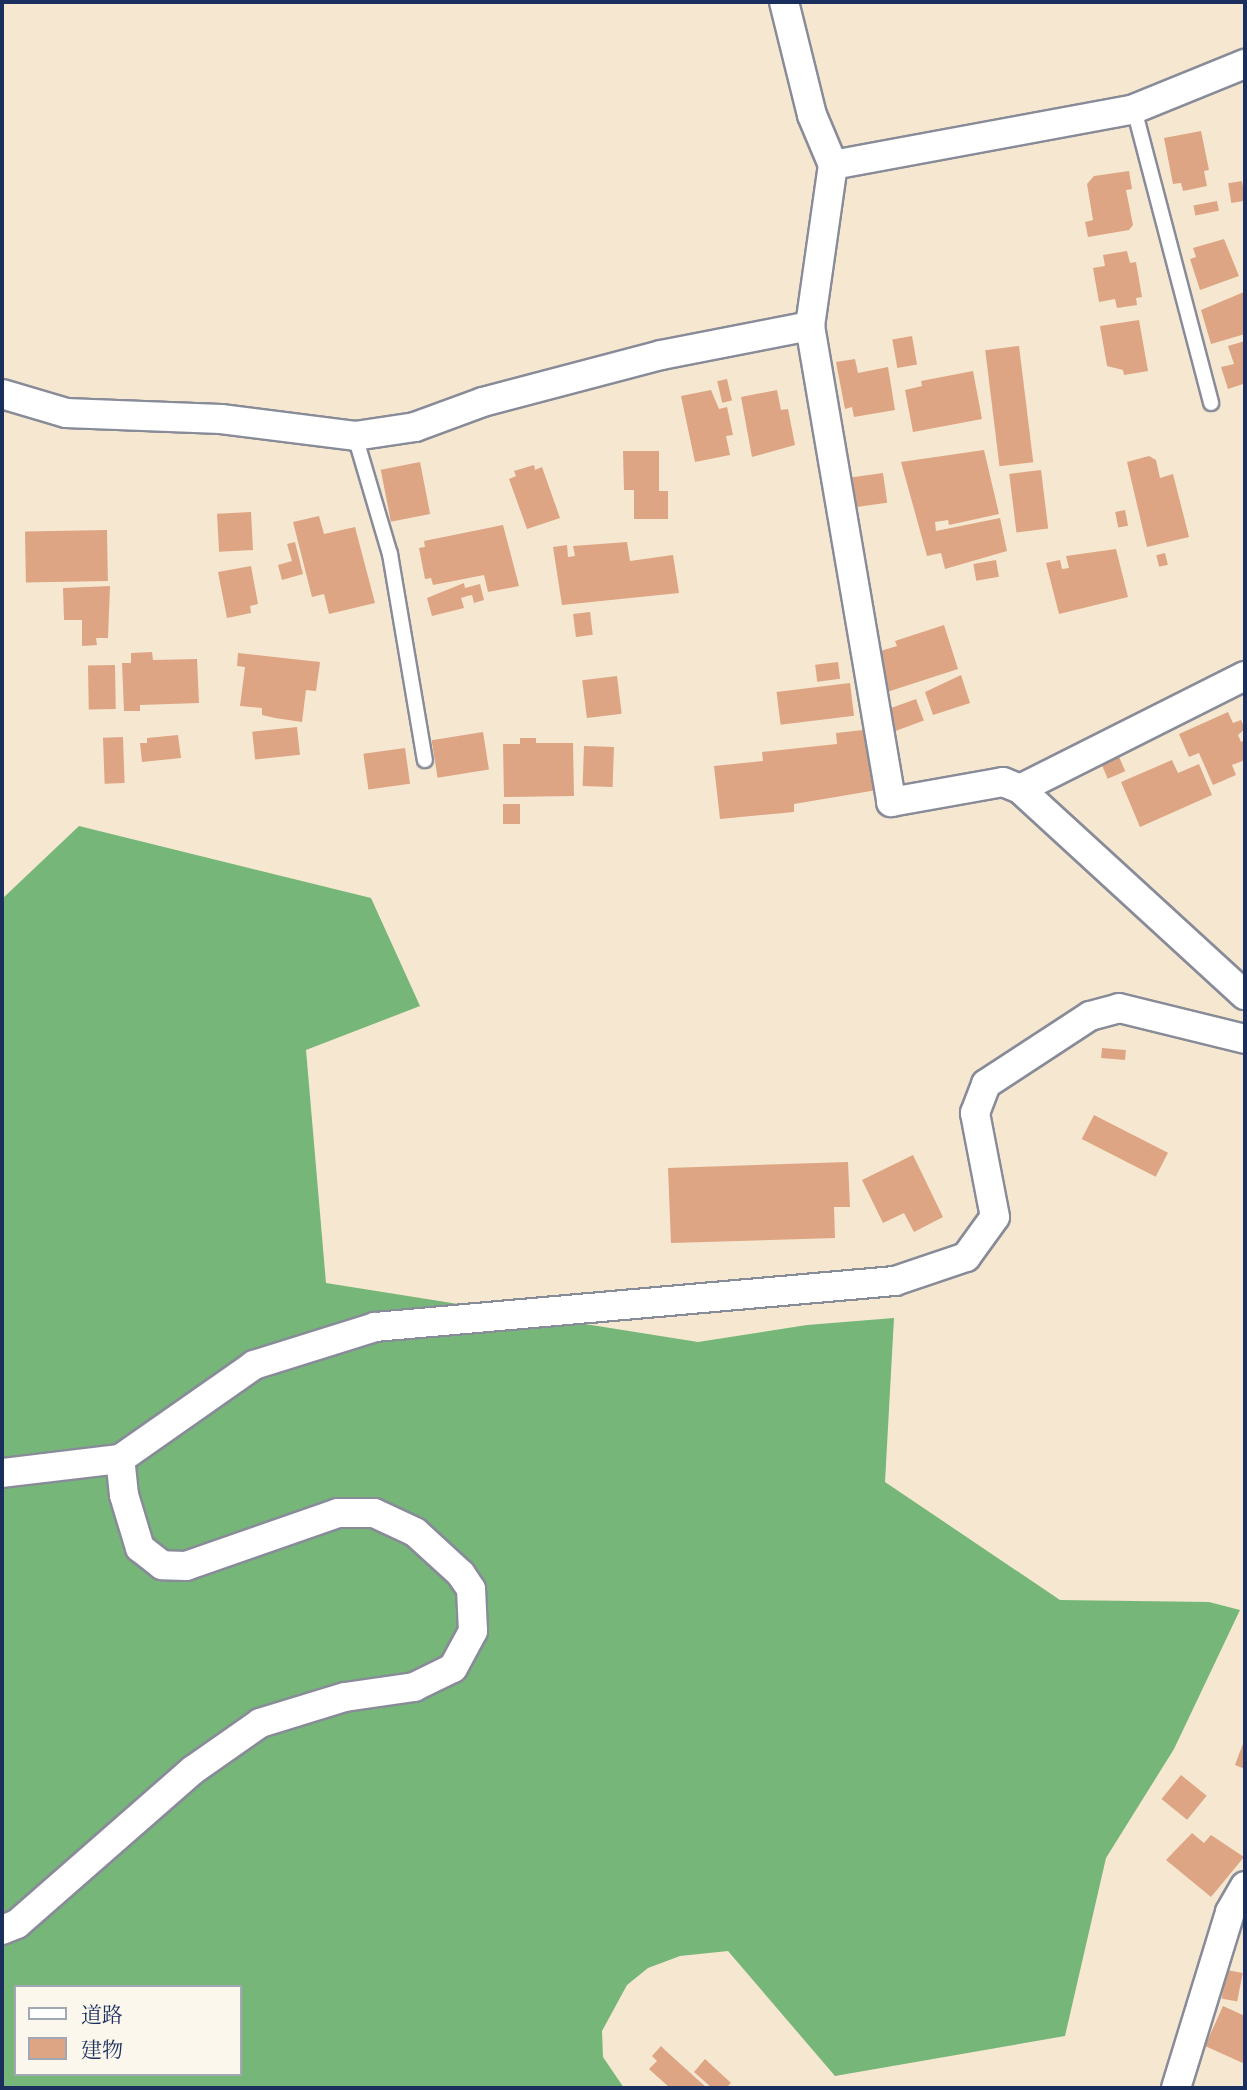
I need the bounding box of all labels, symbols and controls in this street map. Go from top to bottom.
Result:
legend [14,1985,242,2076]
text: 道路 [81,2003,123,2029]
text: 建物 [81,2038,123,2064]

